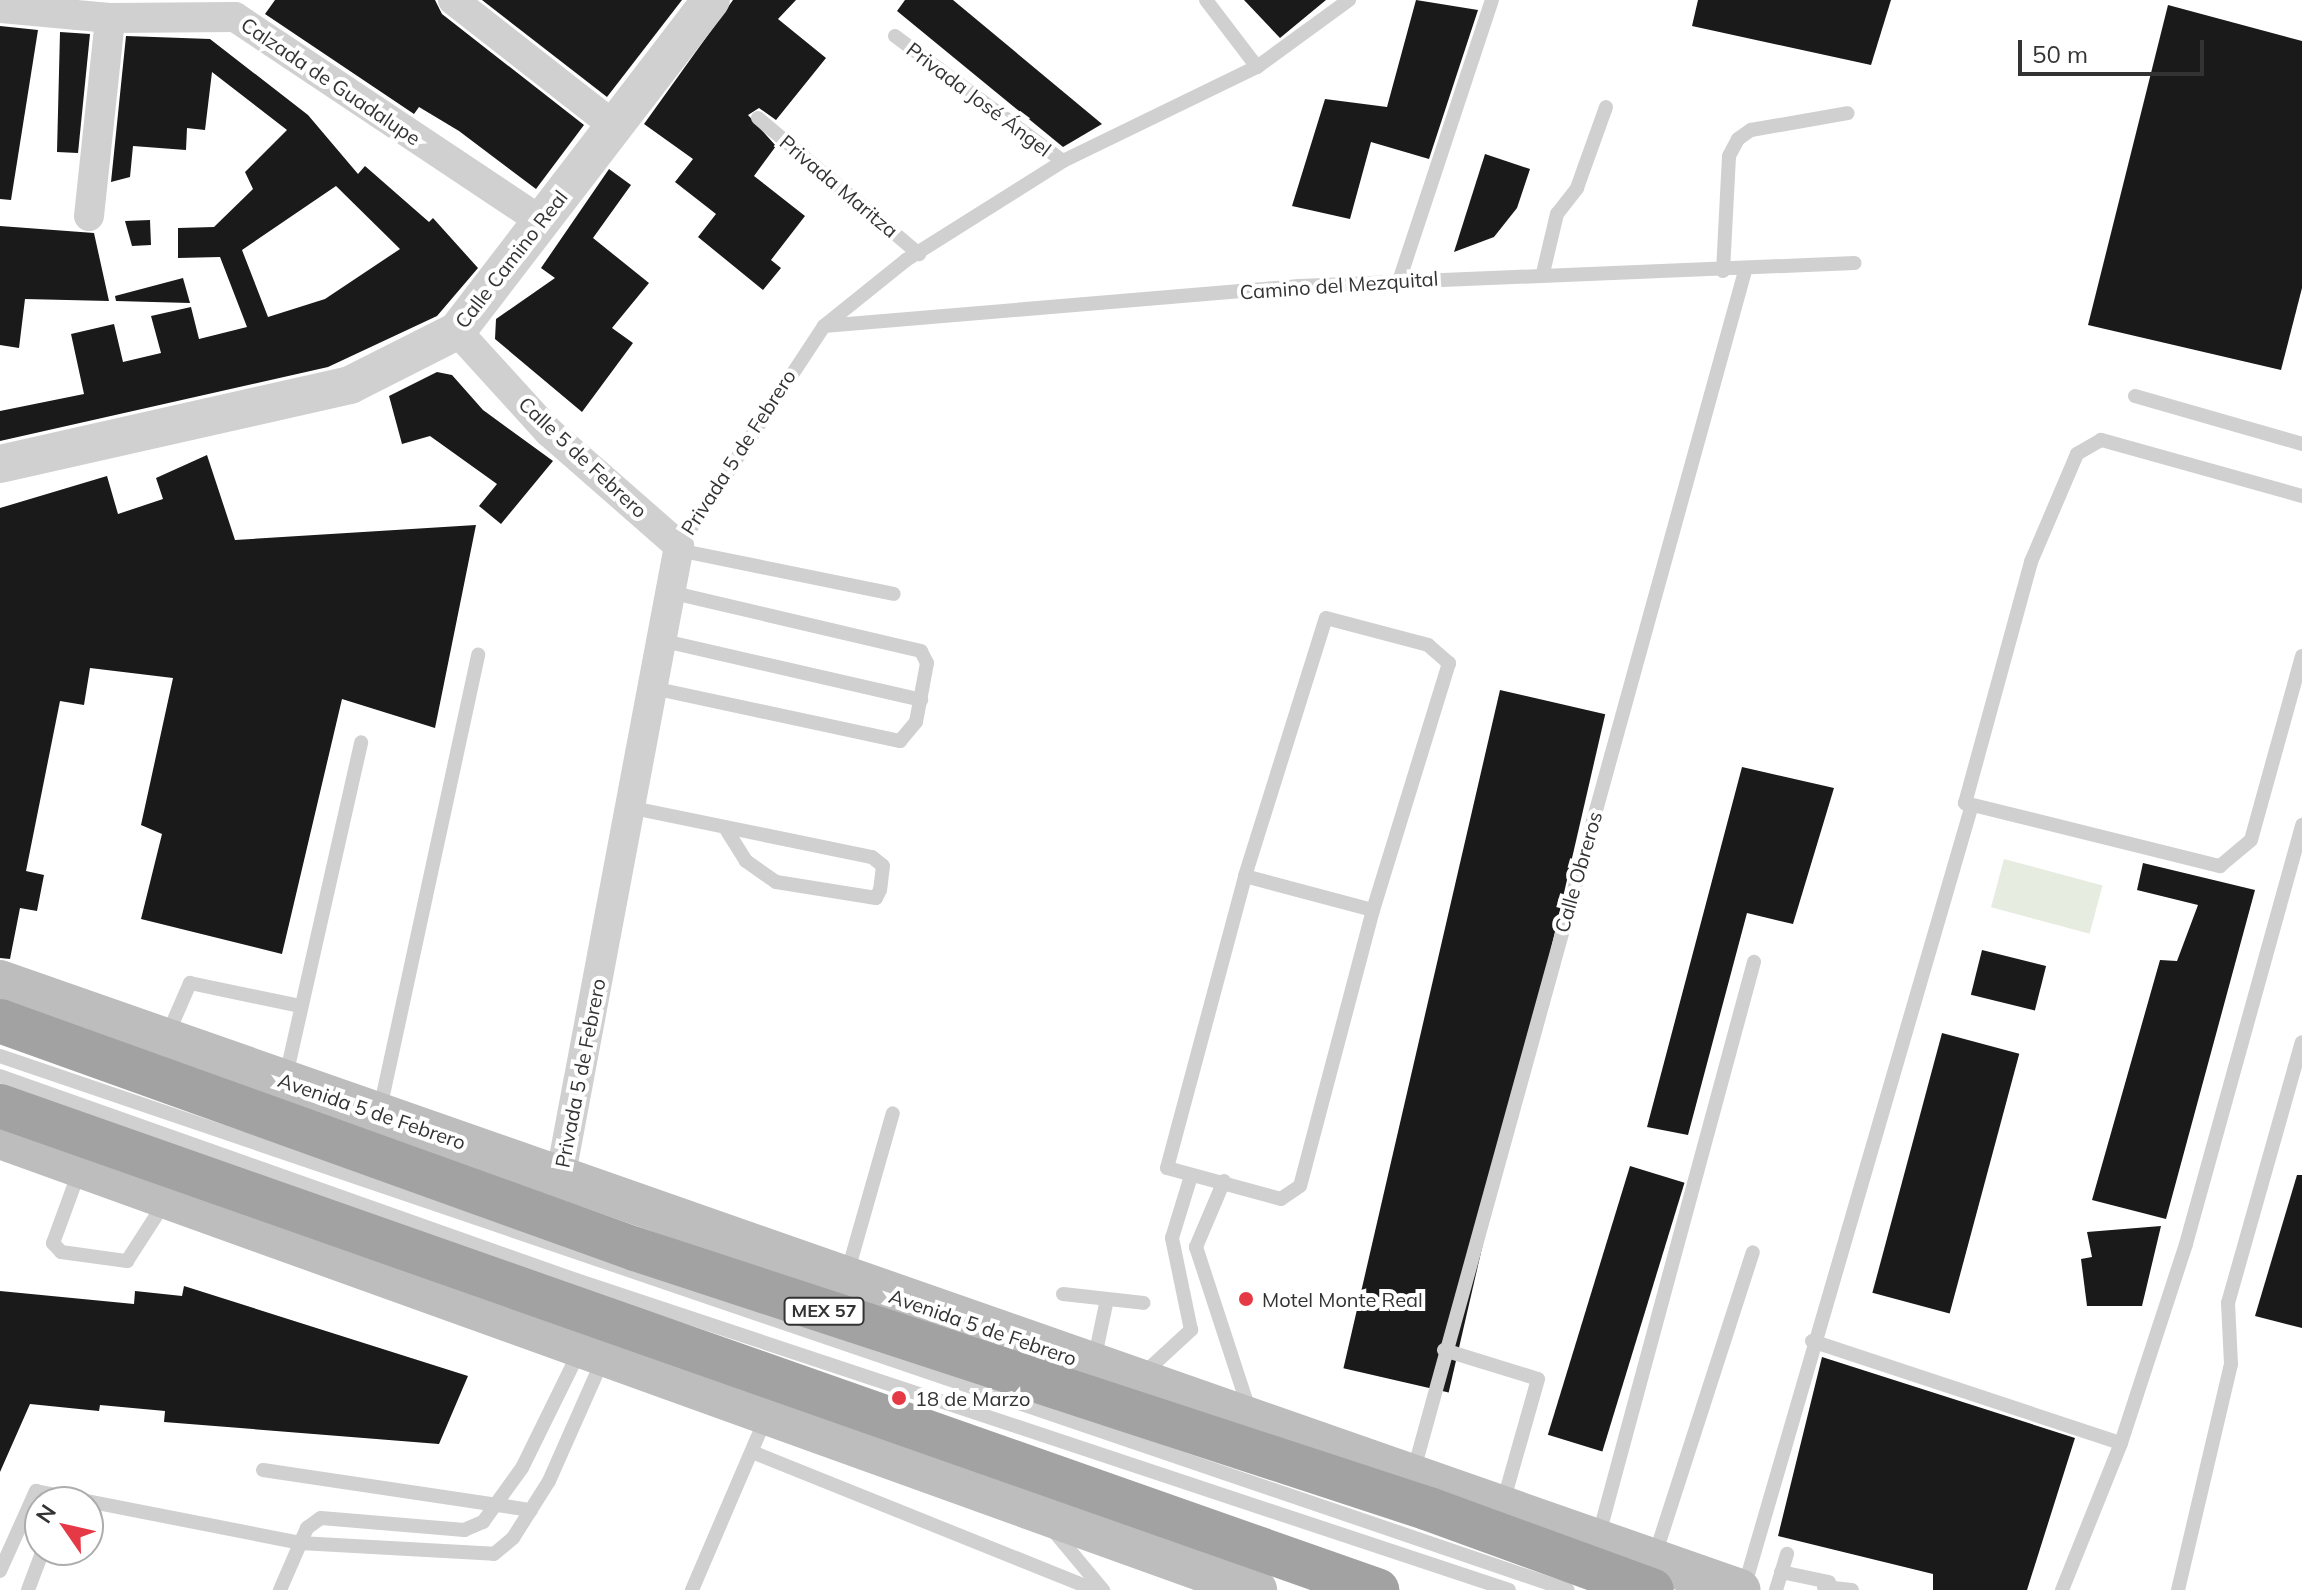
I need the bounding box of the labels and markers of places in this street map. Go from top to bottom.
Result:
place label: Motel Monte Real [1262,1287,1423,1311]
marker: Motel Monte Real [1237,1290,1255,1308]
place label: 18 de Marzo [915,1386,1030,1410]
marker: 18 de Marzo [890,1389,908,1407]

